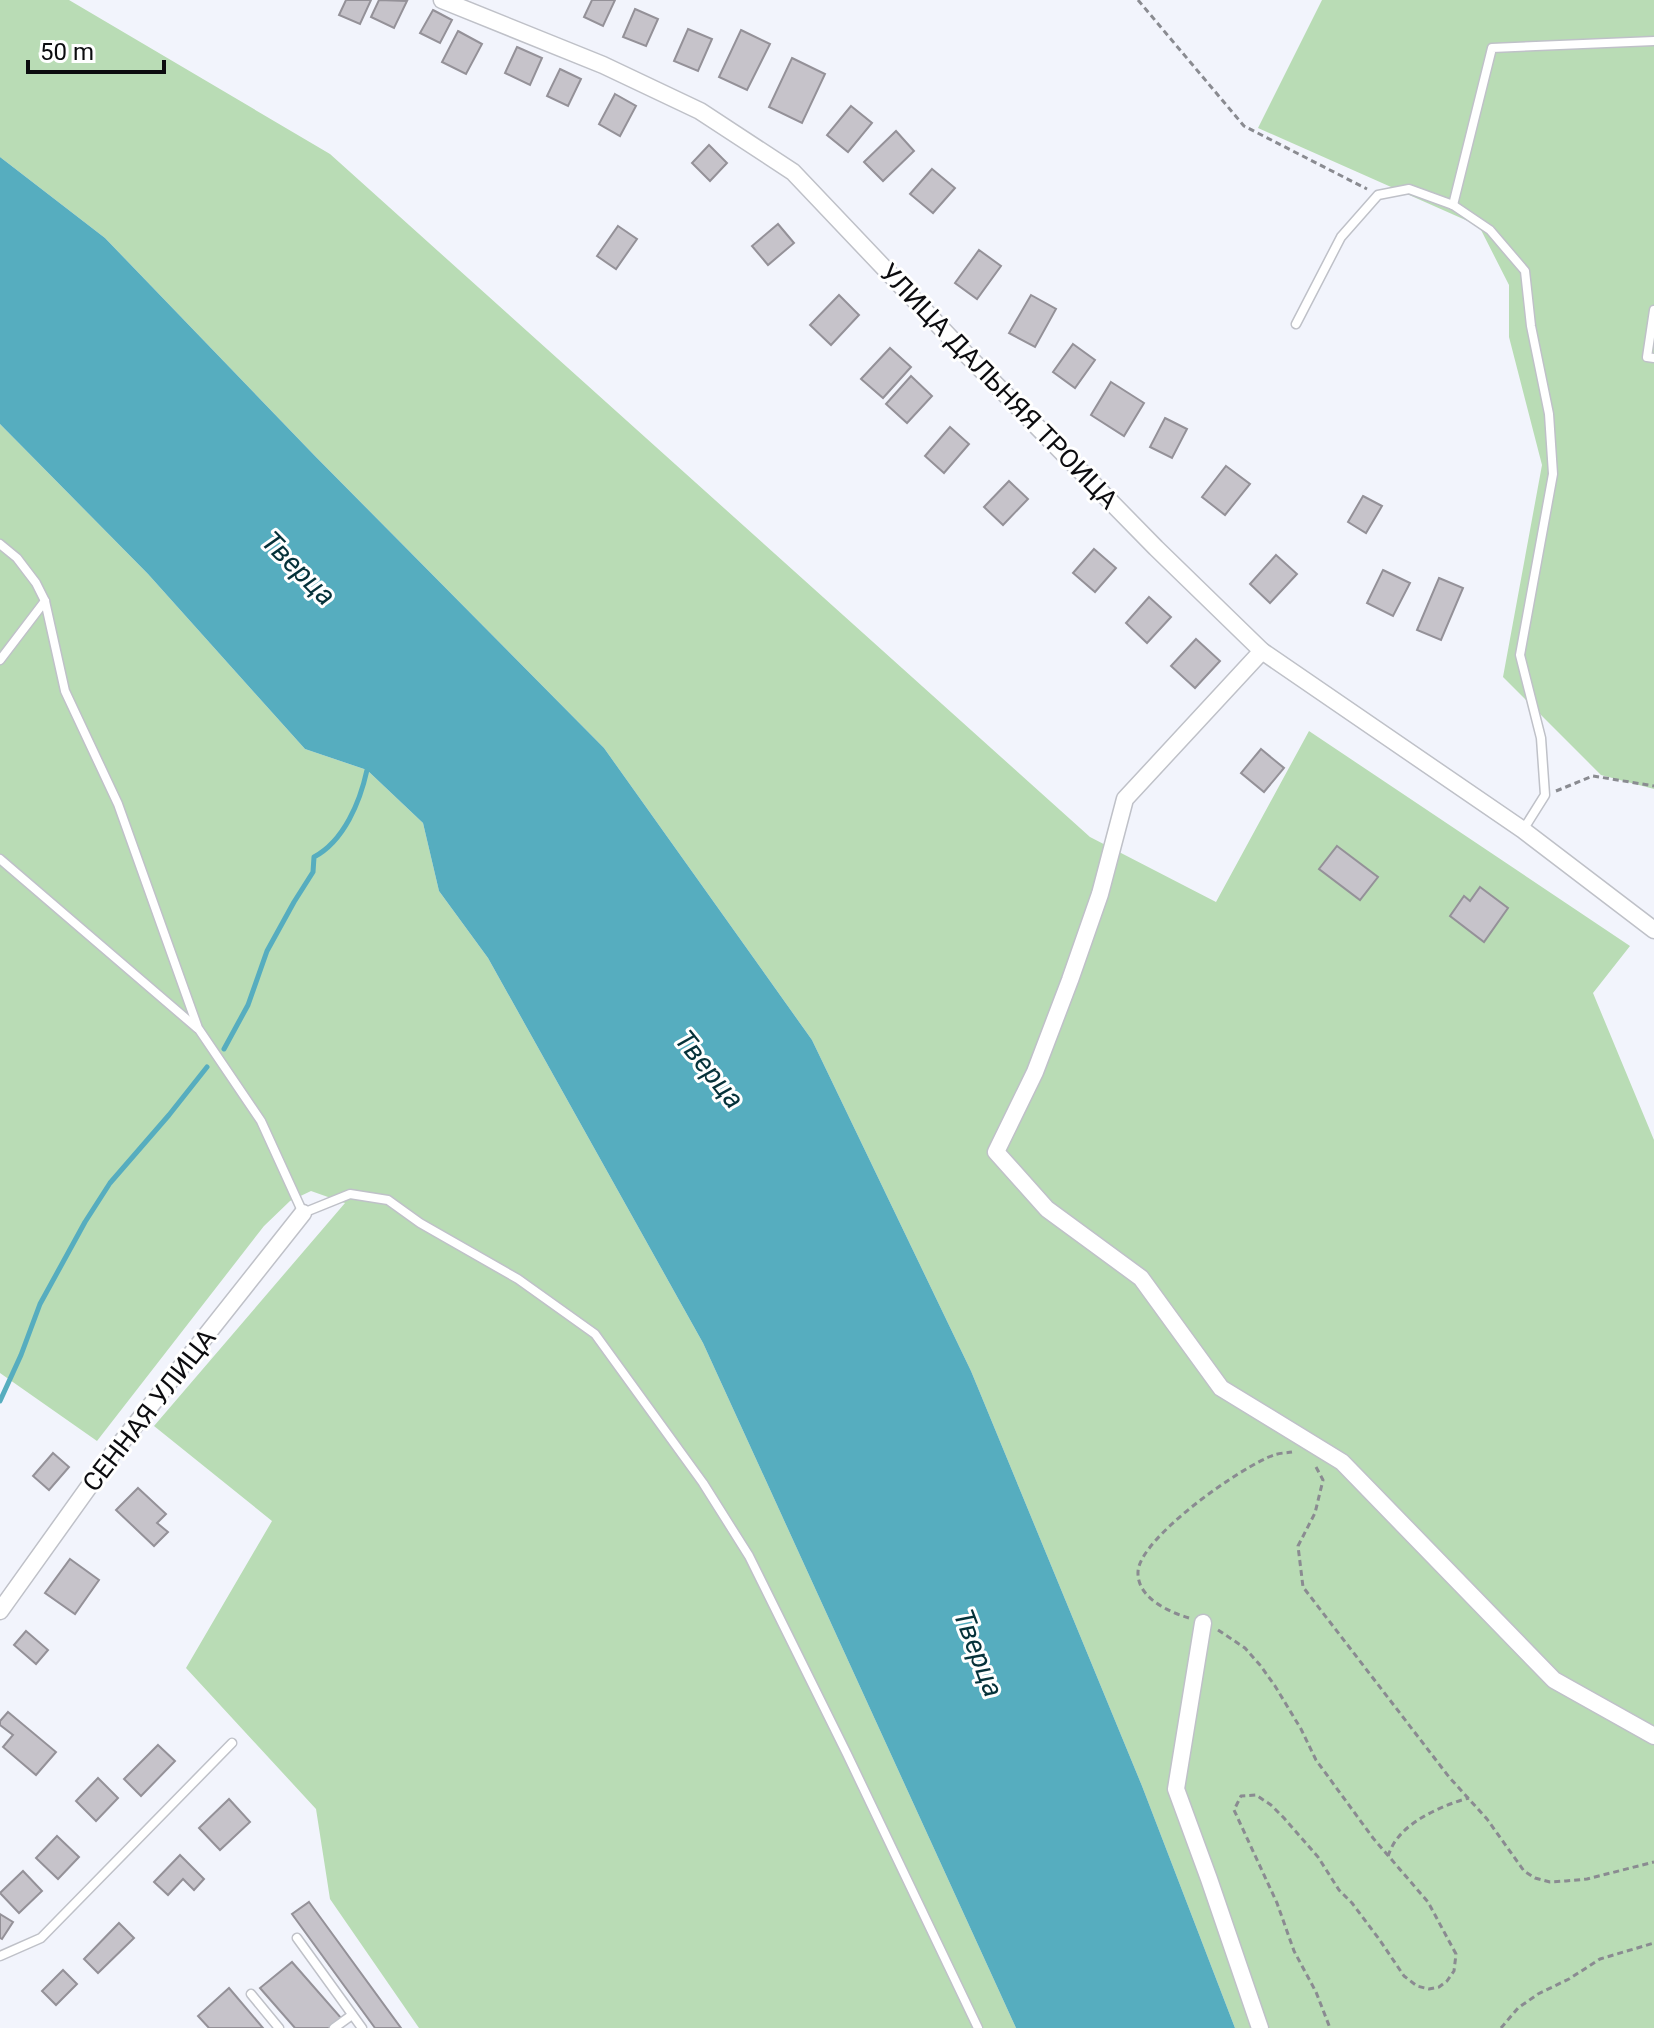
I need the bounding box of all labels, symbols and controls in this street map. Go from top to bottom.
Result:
scale bar [28,24,164,74]
text: 50 m [40,38,94,66]
street label: УЛИЦА ДАЛЬНЯЯ ТРОИЦА [874,257,1124,515]
water label: Тверца [255,525,342,612]
water label: Тверца [668,1024,751,1115]
street label: СЕННАЯ УЛИЦА [76,1323,222,1497]
water label: Тверца [947,1605,1010,1702]

